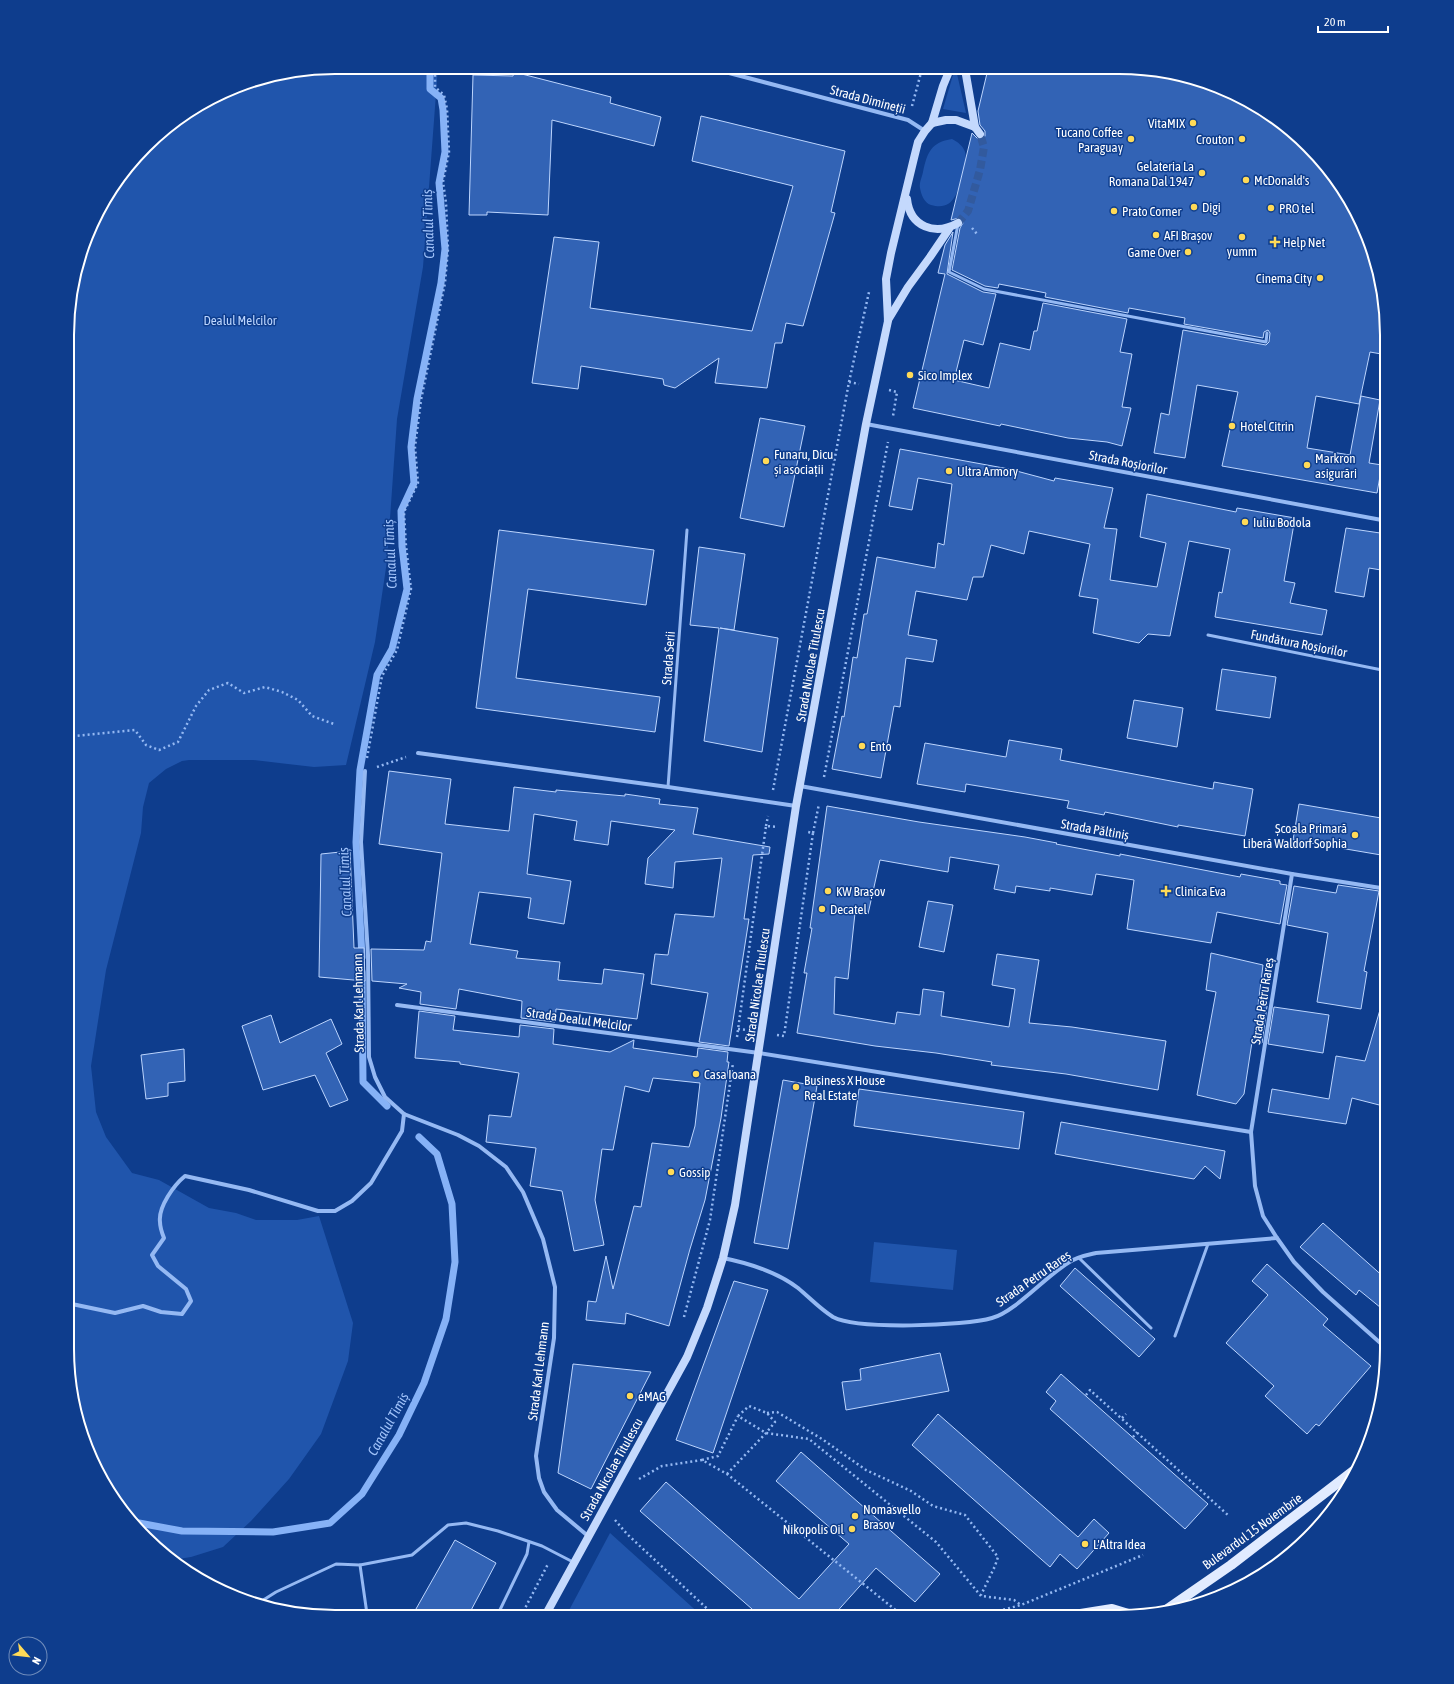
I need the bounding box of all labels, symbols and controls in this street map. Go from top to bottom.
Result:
scale bar [1318,8,1388,34]
text: 20 m [1324,15,1346,29]
street label: Strada Dimineții [829,82,907,117]
place label: VitaMIX [1148,116,1185,131]
marker: VitaMIX [1188,118,1198,128]
place label: Tucano Coffee Paraguay [1056,125,1124,155]
place label: Crouton [1196,132,1234,147]
marker: Tucano Coffee Paraguay [1126,134,1136,144]
marker: Crouton [1237,134,1247,144]
place label: Gelateria La Romana Dal 1947 [1109,159,1194,189]
marker: Gelateria La Romana Dal 1947 [1197,168,1207,178]
place label: McDonald's [1254,173,1310,188]
marker: McDonald's [1241,175,1251,185]
water label: Canalul Timiș [419,189,437,259]
place label: Digi [1202,200,1221,215]
place label: PRO tel [1279,201,1315,216]
marker: Digi [1189,202,1199,212]
marker: PRO tel [1266,203,1276,213]
place label: Prato Corner [1122,204,1181,219]
marker: Prato Corner [1109,206,1119,216]
place label: AFI Brașov [1164,228,1213,243]
marker: AFI Brașov [1151,230,1161,240]
marker: yumm [1237,232,1247,242]
place label: Help Net [1283,235,1325,250]
marker: Help Net [1270,237,1280,247]
place label: yumm [1227,244,1257,259]
place label: Game Over [1127,245,1180,260]
marker: Game Over [1183,247,1193,257]
place label: Cinema City [1256,271,1313,286]
marker: Cinema City [1315,273,1325,283]
park label: Dealul Melcilor [203,313,277,328]
place label: Sico Implex [918,368,973,383]
marker: Sico Implex [905,370,915,380]
place label: Hotel Citrin [1240,419,1294,434]
marker: Hotel Citrin [1227,421,1237,431]
place label: Funaru, Dicu și asociații [774,447,833,477]
street label: Strada Roșiorilor [1088,448,1168,477]
place label: Markron asigurări [1315,451,1357,481]
marker: Funaru, Dicu și asociații [761,456,771,466]
marker: Markron asigurări [1302,460,1312,470]
place label: Ultra Armory [957,464,1019,479]
marker: Ultra Armory [944,466,954,476]
place label: Iuliu Bodola [1253,515,1311,530]
marker: Iuliu Bodola [1240,517,1250,527]
water label: Canalul Timiș [380,519,400,589]
street label: Strada Nicolae Titulescu [793,607,828,723]
street label: Fundătura Roșiorilor [1250,627,1348,660]
street label: Strada Serii [659,631,678,685]
place label: Ento [870,739,892,754]
marker: Ento [857,741,867,751]
street label: Strada Păltiniș [1060,816,1131,843]
place label: Școala Primară Liberă Waldorf Sophia [1243,821,1347,851]
marker: Școala Primară Liberă Waldorf Sophia [1350,830,1360,840]
water label: Canalul Timiș [335,847,355,917]
place label: KW Brașov [836,884,886,899]
place label: Clinica Eva [1175,884,1226,899]
marker: Clinica Eva [1160,885,1172,897]
marker: KW Brașov [823,886,833,896]
place label: Decatel [830,902,867,917]
marker: Decatel [817,904,827,914]
street label: Strada Nicolae Titulescu [742,927,773,1043]
street label: Strada Karl Lehmann [350,953,367,1053]
street label: Strada Petru Rareș [1248,956,1277,1045]
street label: Strada Dealul Melcilor [525,1005,633,1034]
place label: Casa Ioana [704,1067,756,1082]
marker: Casa Ioana [691,1069,701,1079]
place label: Business X House Real Estate [804,1073,885,1103]
marker: Business X House Real Estate [791,1082,801,1092]
place label: Gossip [679,1165,710,1180]
marker: Gossip [666,1167,676,1177]
street label: Strada Petru Rareș [993,1247,1074,1310]
street label: Strada Karl Lehmann [525,1321,552,1421]
place label: eMAG [638,1389,666,1404]
water label: Canalul Timiș [364,1390,412,1458]
marker: eMAG [625,1391,635,1401]
street label: Strada Nicolae Titulescu [577,1415,646,1523]
street label: Bulevardul 15 Noiembrie [1200,1490,1305,1573]
place label: Nomasvello Brasov [863,1502,921,1532]
marker: Nomasvello Brasov [850,1511,860,1521]
place label: Nikopolis Oil [783,1522,845,1537]
marker: Nikopolis Oil [847,1524,857,1534]
place label: L'Altra Idea [1093,1537,1146,1552]
marker: L'Altra Idea [1080,1539,1090,1549]
north arrow [8,1636,48,1676]
text: N [30,1655,44,1666]

